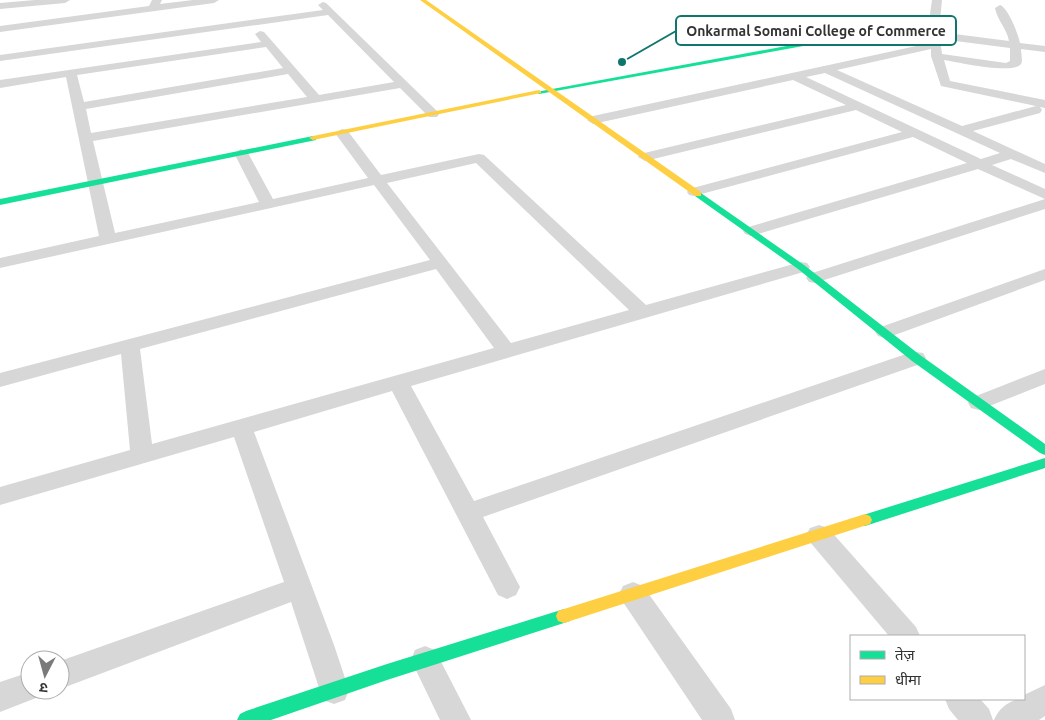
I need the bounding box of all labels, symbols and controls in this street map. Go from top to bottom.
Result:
callout: Onkarmal Somani College of Commerce [676,16,956,45]
text: Onkarmal Somani College of Commerce [686,23,946,39]
legend [850,635,1025,700]
text: तेज़ [895,646,916,663]
north arrow [20,650,70,700]
text: धीमा [895,671,922,688]
text: उ [38,679,49,696]

